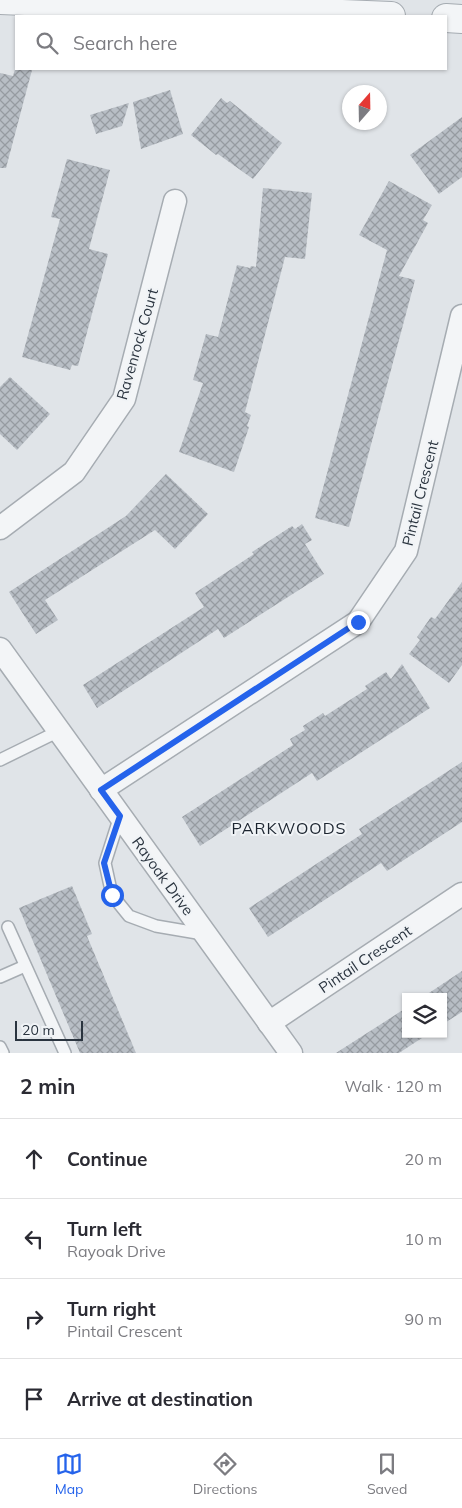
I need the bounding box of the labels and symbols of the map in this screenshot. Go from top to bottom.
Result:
north arrow [342,85,387,130]
street label: Ravenrock Court [112,286,162,402]
street label: Pintail Crescent [398,438,442,548]
route end [347,611,370,634]
district label: PARKWOODS [231,818,347,838]
street label: Rayoak Drive [128,833,198,919]
route start [101,884,124,907]
street label: Pintail Crescent [315,921,415,997]
scale bar [15,1018,82,1041]

